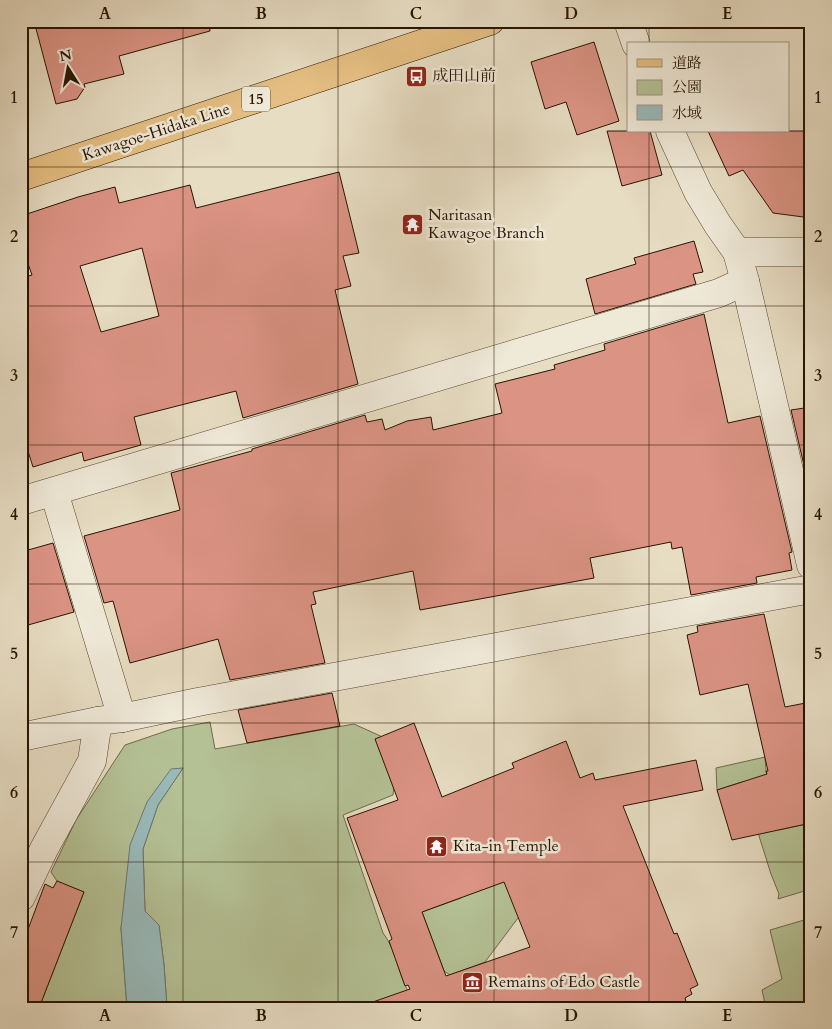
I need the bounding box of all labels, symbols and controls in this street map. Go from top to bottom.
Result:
text: A [99,3,111,25]
text: B [255,3,267,25]
text: C [410,3,422,25]
text: D [564,3,578,25]
text: E [722,3,732,25]
north arrow [42,42,92,92]
legend [627,42,790,132]
text: N [58,45,73,66]
text: 道路 [672,53,702,73]
bus stop icon: 成田山前 [404,64,428,88]
place label: 成田山前 [432,65,496,87]
text: 公園 [672,77,702,97]
road number: 15 [242,86,270,112]
text: 1 [10,87,18,109]
text: 1 [814,87,822,109]
street label: Kawagoe-Hidaka Line [79,98,233,166]
text: 水域 [672,103,702,123]
place label: Naritasan Kawagoe Branch [428,204,545,244]
temple icon: Naritasan Kawagoe Branch [400,212,424,236]
text: 2 [10,226,18,248]
text: 2 [814,226,822,248]
text: 3 [10,365,18,387]
text: 3 [814,365,822,387]
text: 4 [10,504,18,526]
text: 4 [814,504,822,526]
text: 5 [10,643,18,665]
text: 5 [814,643,822,665]
text: 6 [10,782,18,804]
text: 6 [814,782,822,804]
temple icon: Kita-in Temple [425,834,449,858]
place label: Kita-in Temple [453,835,559,857]
text: 7 [10,922,18,944]
text: 7 [814,922,822,944]
museum icon: Remains of Edo Castle [460,970,484,994]
place label: Remains of Edo Castle [488,971,640,993]
text: A [99,1005,111,1027]
text: B [255,1005,267,1027]
text: C [410,1005,422,1027]
text: D [564,1005,578,1027]
text: E [722,1005,732,1027]

